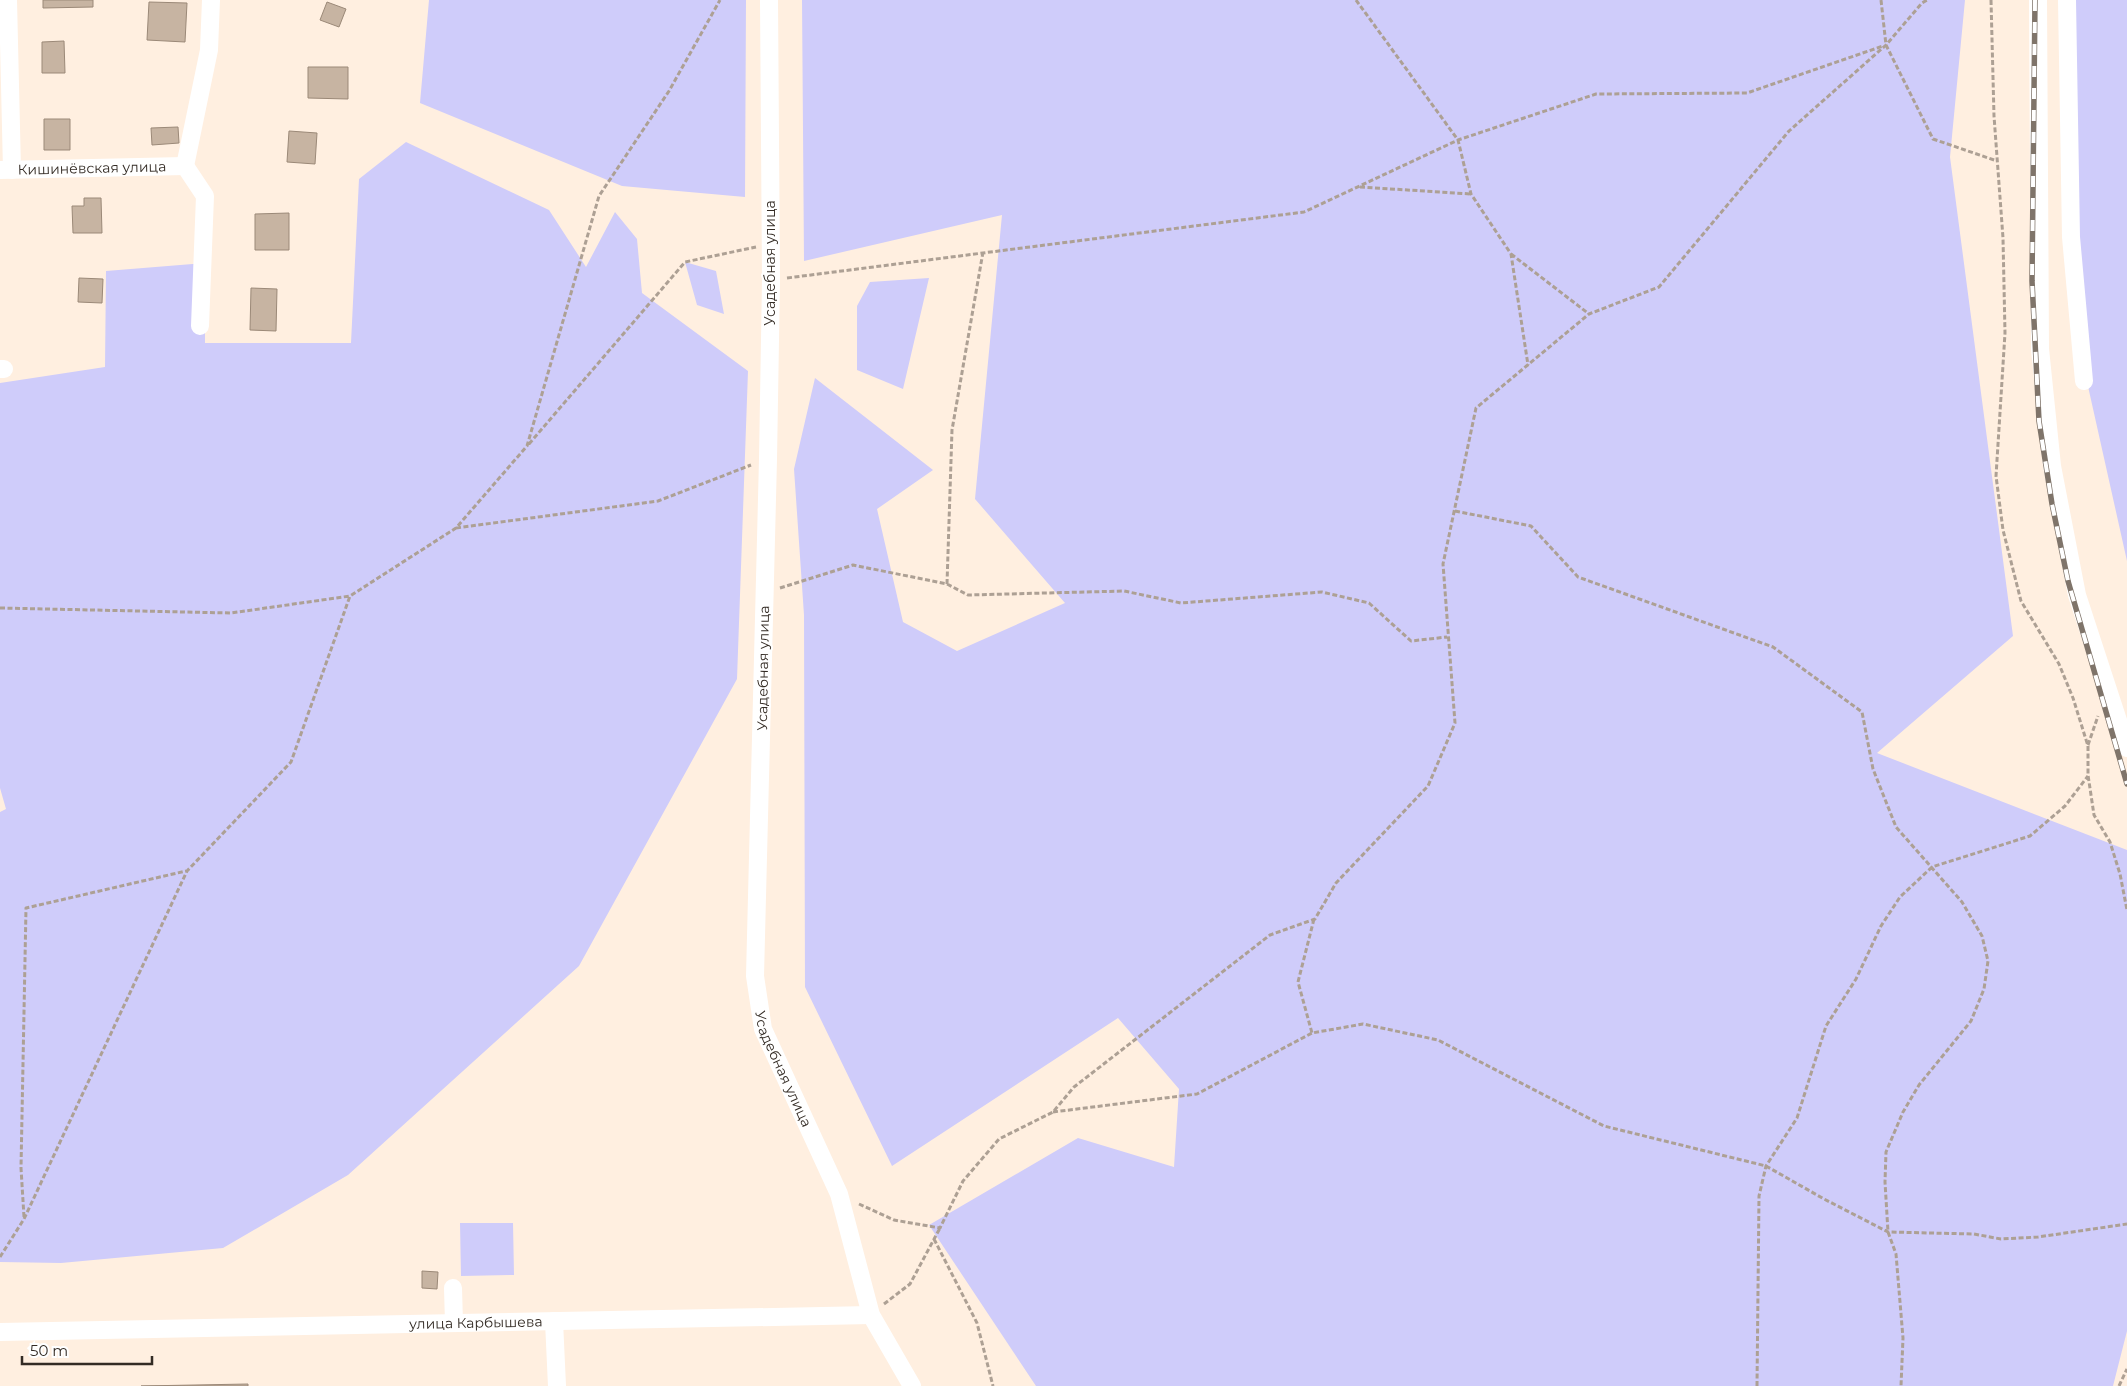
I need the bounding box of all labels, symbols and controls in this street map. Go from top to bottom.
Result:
street label: Кишинёвская улица [18,157,166,179]
street label: Усадебная улица [761,200,779,326]
street label: Усадебная улица [753,605,773,731]
street label: Усадебная улица [751,1009,816,1130]
street label: улица Карбышева [408,1312,543,1333]
scale bar [22,1334,152,1366]
text: 50 m [30,1341,68,1360]

